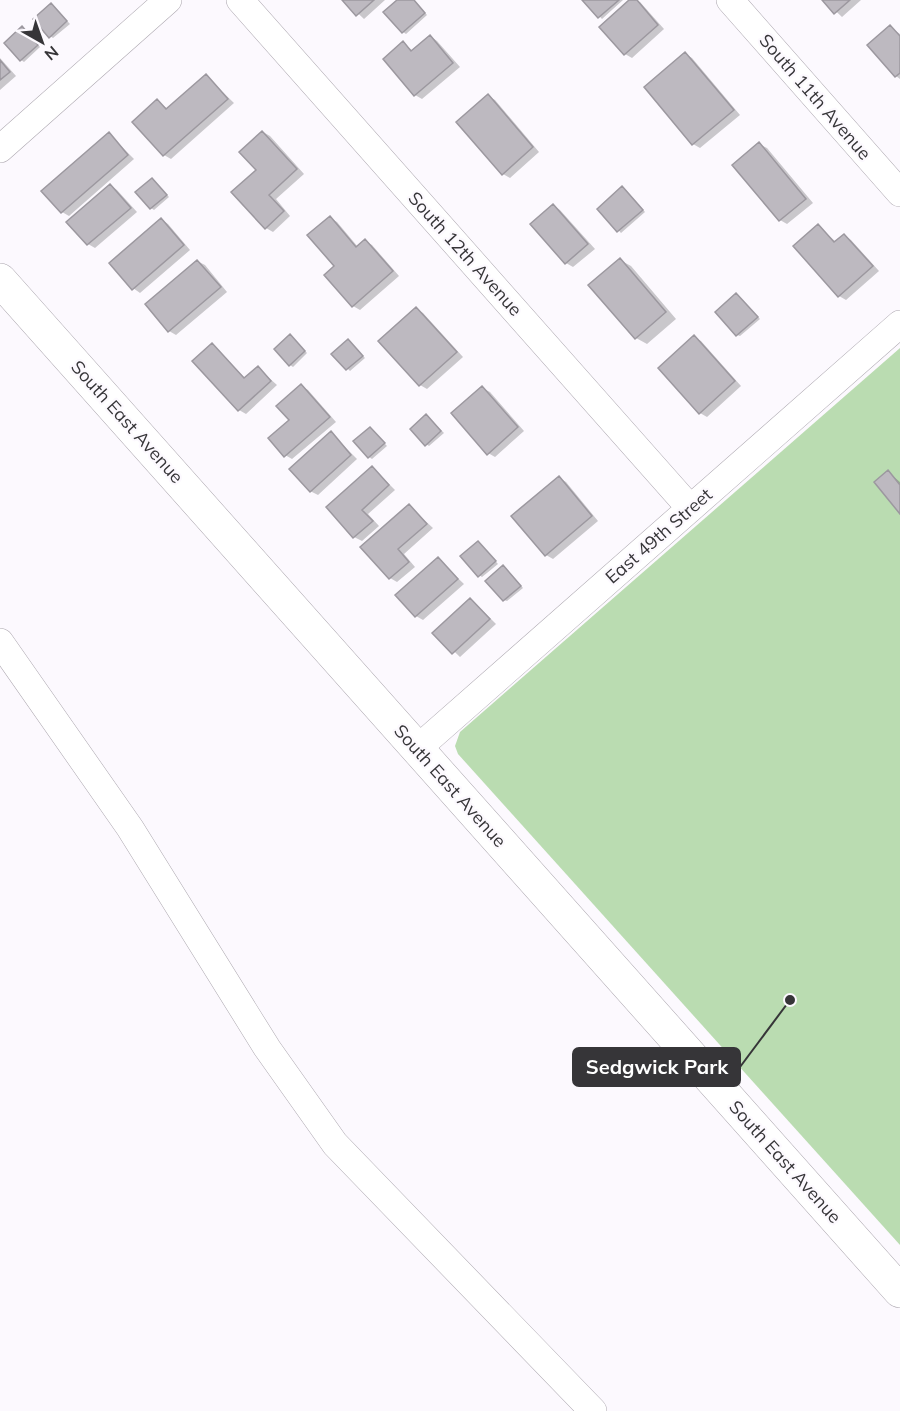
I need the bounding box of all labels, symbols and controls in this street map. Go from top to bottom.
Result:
north arrow [12,12,72,72]
street label: South 11th Avenue [754,29,876,164]
text: N [41,42,63,65]
street label: South 12th Avenue [404,187,527,321]
street label: South East Avenue [66,356,189,488]
street label: East 49th Street [601,483,717,588]
street label: South East Avenue [389,720,512,852]
callout: Sedgwick Park [573,1048,740,1086]
text: Sedgwick Park [586,1054,729,1079]
street label: South East Avenue [724,1096,847,1228]

